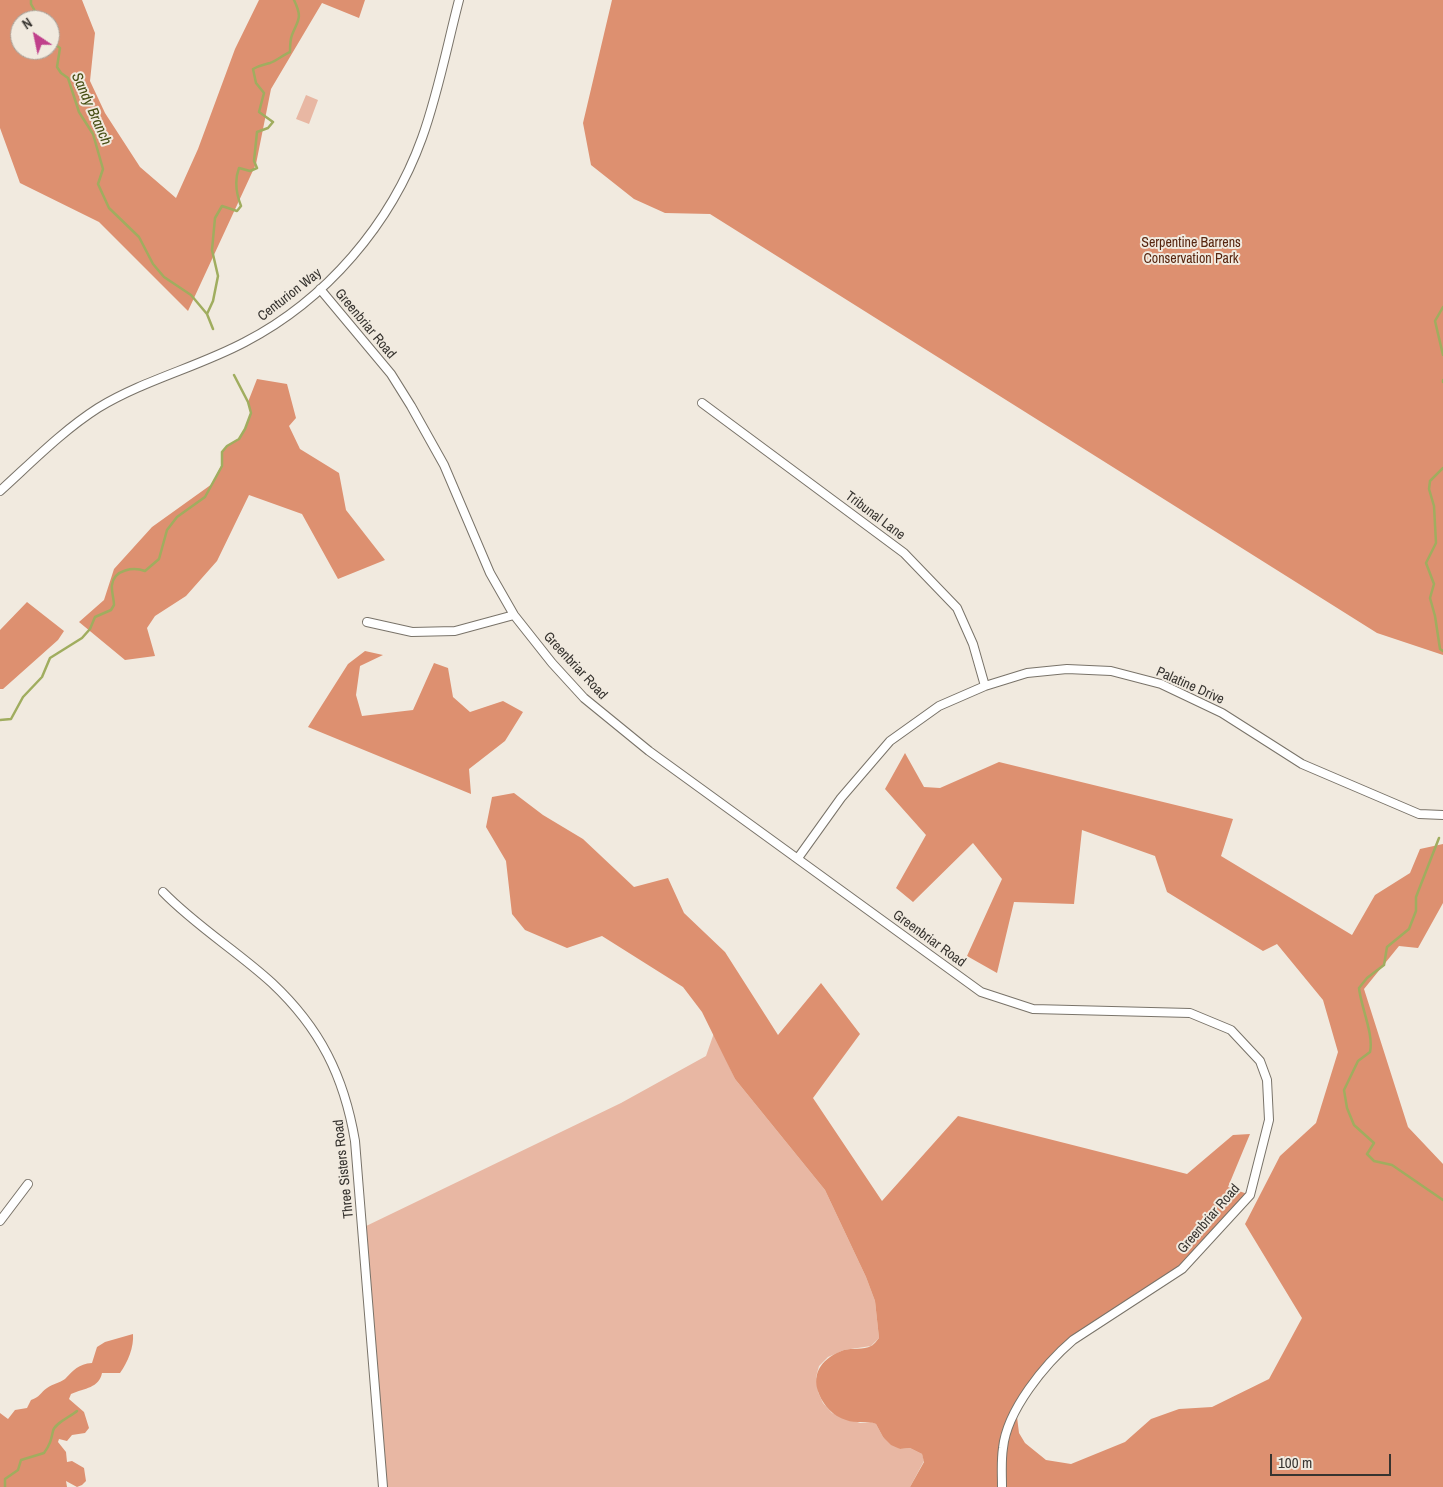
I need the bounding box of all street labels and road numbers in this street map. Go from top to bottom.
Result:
street label: Centurion Way [255,265,325,325]
street label: Greenbriar Road [331,286,399,362]
street label: Tribunal Lane [842,488,908,544]
street label: Greenbriar Road [539,629,611,703]
street label: Palatine Drive [1153,664,1227,708]
street label: Greenbriar Road [889,907,969,971]
street label: Three Sisters Road [330,1119,358,1219]
street label: Greenbriar Road [1174,1181,1244,1257]

